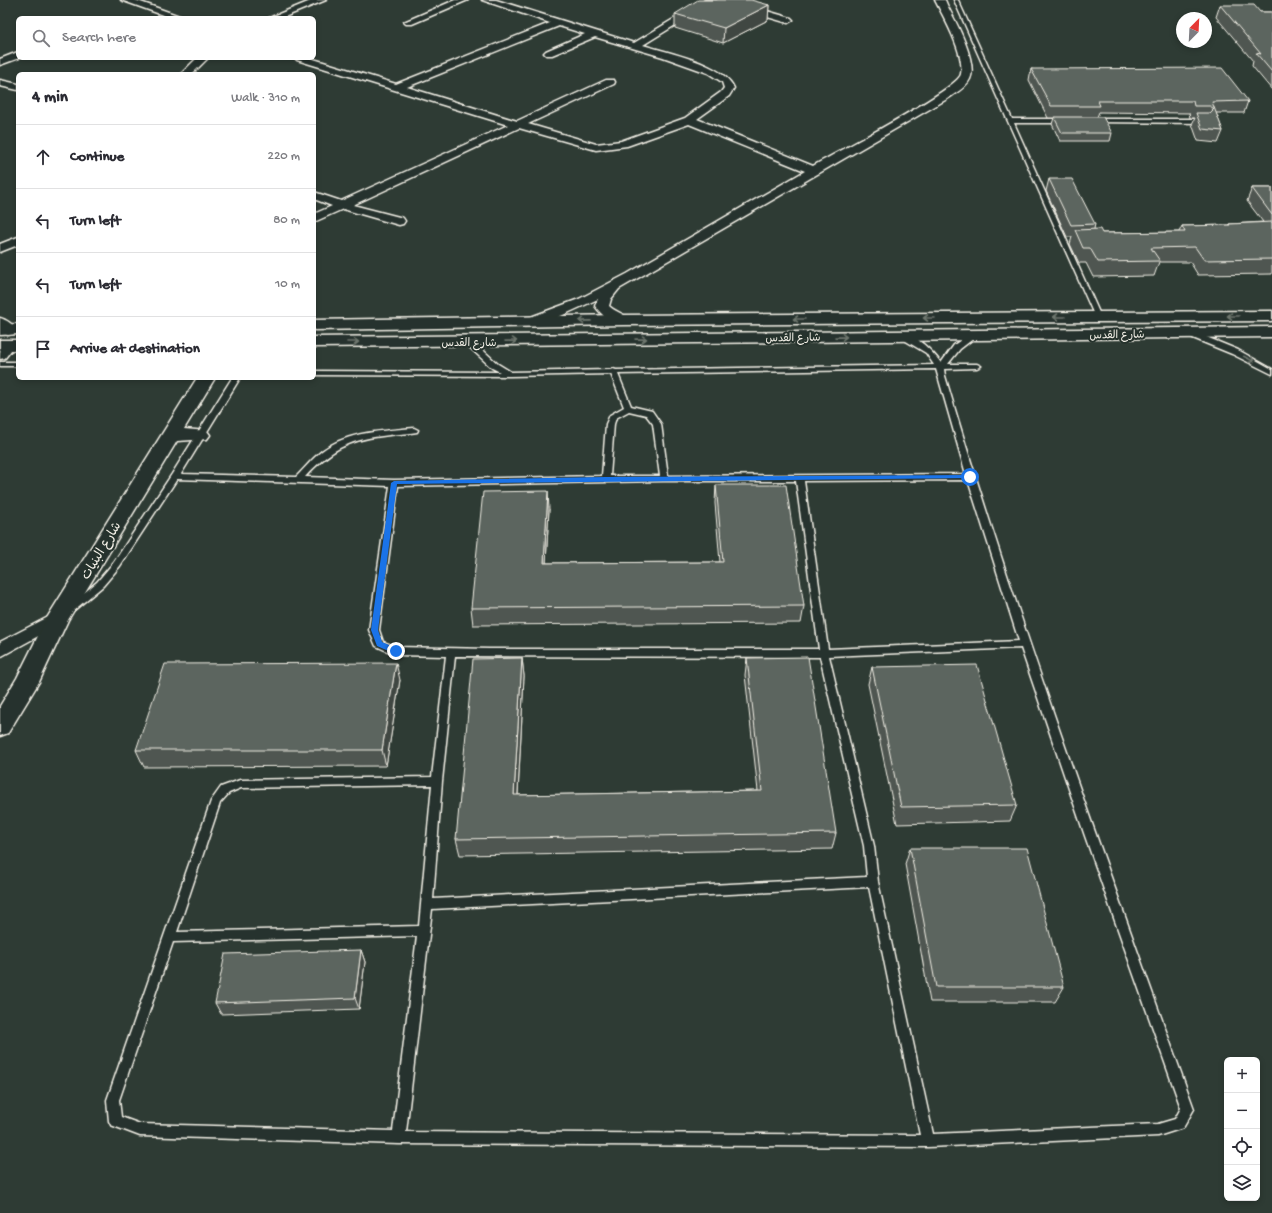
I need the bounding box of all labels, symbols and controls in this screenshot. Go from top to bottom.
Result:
north arrow [1176,12,1212,48]
search box [16,16,316,60]
icon: search [30,27,52,49]
text: Search here [62,29,136,47]
text: 4 min [32,88,68,108]
text: Walk · 310 m [231,91,300,106]
icon: ahead [32,146,54,168]
text: Continue [70,148,124,166]
text: 220 m [268,149,300,164]
icon: left [32,210,54,232]
text: Turn left [70,212,121,230]
text: 80 m [273,213,300,228]
icon: left [32,274,54,296]
text: Turn left [70,276,121,294]
text: 10 m [275,277,300,292]
one-way arrow [1227,312,1240,320]
one-way arrow [1053,313,1066,321]
one-way arrow [923,314,936,322]
one-way arrow [793,315,806,323]
one-way arrow [579,317,592,325]
street label: شارع القدس [1089,329,1145,343]
street label: شارع القدس [765,332,821,346]
one-way arrow [834,333,847,341]
one-way arrow [634,335,647,343]
street label: شارع القدس [441,337,497,351]
one-way arrow [504,337,517,345]
icon: arrive [32,338,54,360]
one-way arrow [346,338,359,346]
text: Arrive at destination [70,340,200,358]
one-way arrow [1243,356,1255,363]
route start [961,468,979,486]
street label: شارع البنيات [79,520,125,583]
route end [387,642,405,660]
map controls [1224,1057,1260,1201]
button: + [1224,1057,1260,1093]
button: − [1224,1093,1260,1129]
button: locate [1224,1129,1260,1165]
button: layers [1224,1165,1260,1201]

